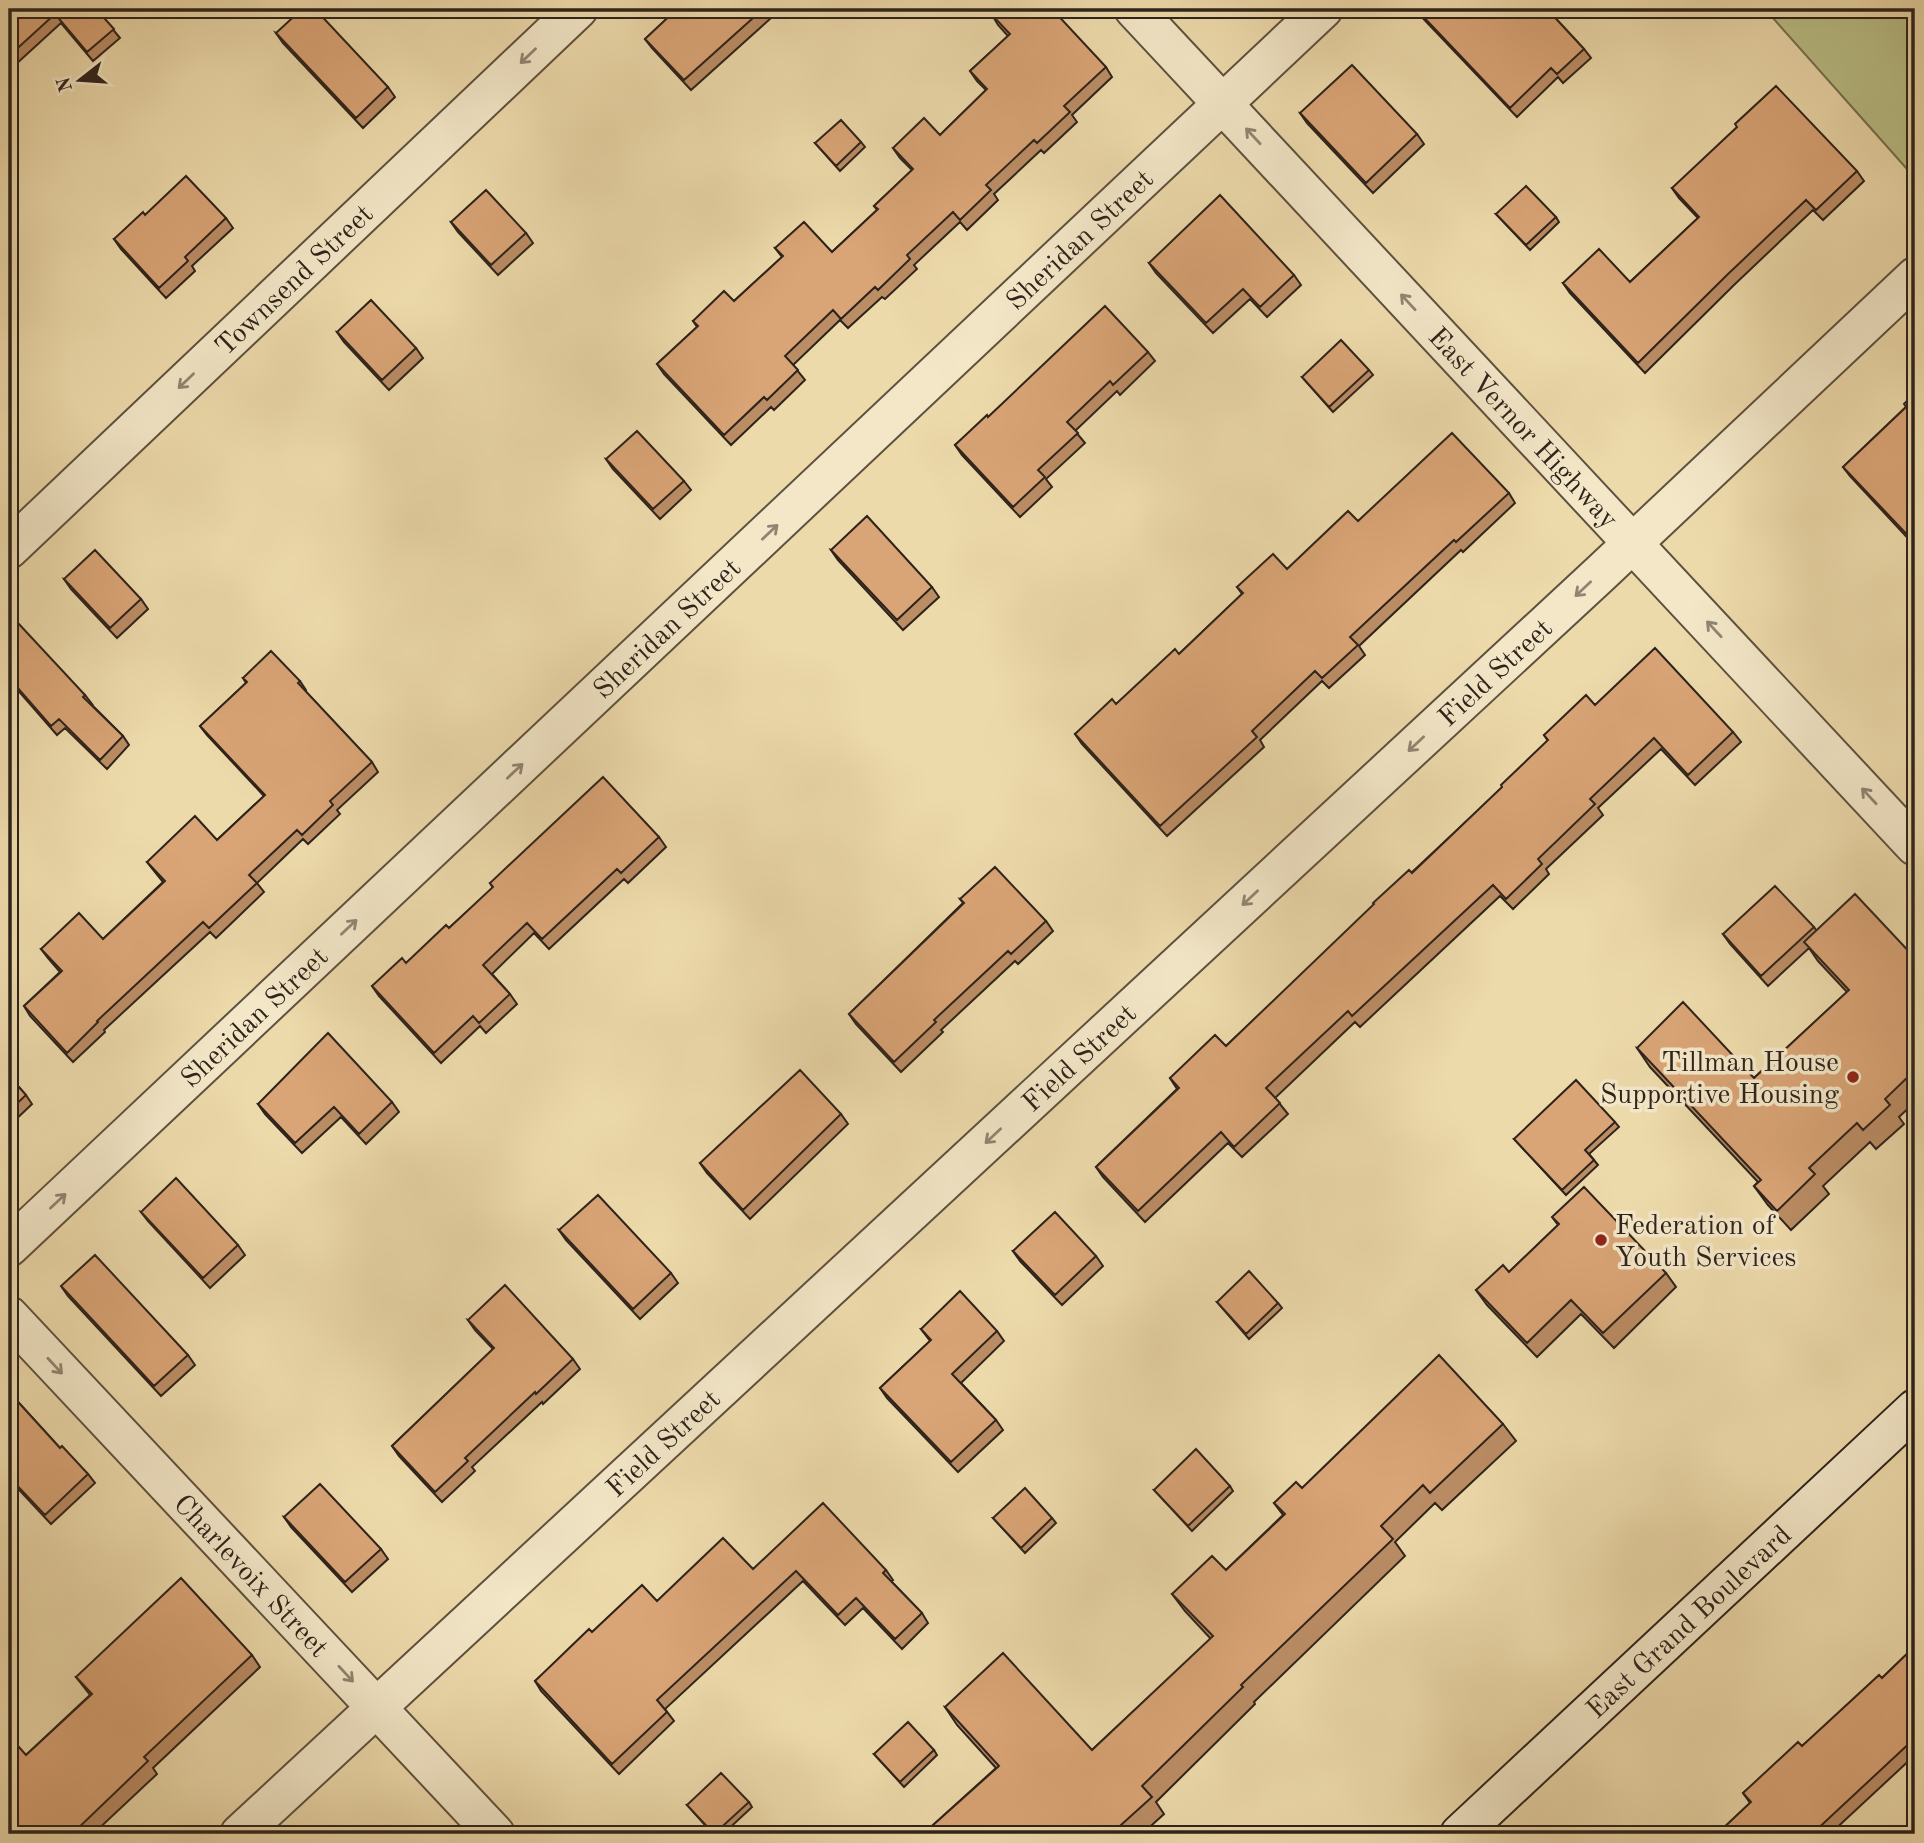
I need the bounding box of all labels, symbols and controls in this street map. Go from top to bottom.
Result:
north arrow [46,46,116,116]
one-way arrow [520,47,537,64]
text: N [55,74,77,94]
one-way arrow [1244,128,1261,145]
street label: Sheridan Street [1002,166,1160,317]
street label: Townsend Street [211,201,380,362]
one-way arrow [1400,293,1416,311]
street label: East Vernor Highway [1422,323,1622,535]
one-way arrow [178,373,195,390]
one-way arrow [761,523,778,540]
street label: Sheridan Street [589,555,747,705]
one-way arrow [1575,580,1592,597]
street label: Field Street [1434,615,1559,733]
one-way arrow [1706,620,1722,638]
one-way arrow [1408,735,1425,752]
one-way arrow [506,763,523,780]
one-way arrow [1860,788,1877,805]
one-way arrow [1242,890,1259,907]
one-way arrow [340,919,357,936]
street label: Sheridan Street [177,943,334,1094]
street label: Field Street [1018,1000,1143,1118]
place label: Tillman House Supportive Housing [1600,1050,1839,1110]
marker: Tillman House Supportive Housing [1845,1069,1861,1085]
one-way arrow [985,1128,1002,1145]
one-way arrow [50,1192,67,1209]
place label: Federation of Youth Services [1615,1213,1796,1273]
marker: Federation of Youth Services [1593,1232,1609,1248]
one-way arrow [47,1357,64,1374]
street label: Field Street [602,1386,727,1504]
street label: Charlevoix Street [167,1490,332,1664]
street label: East Grand Boulevard [1582,1521,1798,1725]
one-way arrow [337,1665,354,1682]

